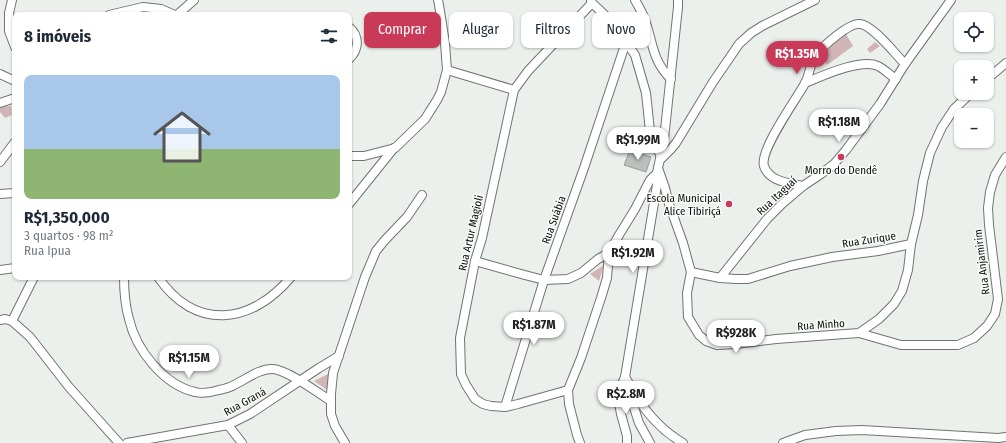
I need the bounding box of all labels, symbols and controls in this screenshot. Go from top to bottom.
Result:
chip: Comprar [364,12,441,48]
chip: Alugar [449,12,513,48]
chip: Filtros [521,12,584,48]
chip: Novo [592,12,650,48]
map controls [954,12,994,148]
button: locate [954,12,994,52]
icon: filters [318,25,340,47]
text: 8 imóveis [24,26,91,47]
pin: R$1.35M [760,41,834,75]
text: R$1.35M [775,46,819,61]
button: + [954,60,994,100]
icon: home [146,101,218,173]
button: − [954,108,994,148]
pin: R$1.18M [802,109,876,143]
text: R$1.18M [818,114,860,129]
pin: R$1.99M [601,127,675,161]
text: R$1.99M [616,132,660,147]
marker: Morro do Dendê [836,152,846,162]
place label: Morro do Dendê [805,164,877,177]
street label: Rua Itaguaí [754,174,800,218]
place label: Escola Municipal Alice Tibiriçá [647,192,721,218]
street label: Rua Artur Magioli [456,194,486,272]
street label: Rua Suábia [539,194,569,246]
marker: Escola Municipal Alice Tibiriçá [724,199,734,209]
text: R$1,350,000 [24,207,110,228]
text: 3 quartos · 98 m² [24,228,113,243]
street label: Rua Zurique [841,229,897,251]
street label: Rua Anjamirim [972,229,992,295]
pin: R$1.92M [596,240,670,274]
text: Rua Ipua [24,243,71,258]
text: R$1.92M [611,245,655,260]
pin: R$1.87M [497,312,571,346]
text: R$1.87M [512,317,556,332]
street label: Rua Minho [797,317,845,333]
pin: R$928K [703,320,769,354]
text: R$928K [716,325,756,340]
pin: R$1.15M [152,345,226,379]
text: R$1.15M [168,350,210,365]
pin: R$2.8M [593,381,659,415]
street label: Rua Graná [222,385,268,419]
text: R$2.8M [607,386,645,401]

